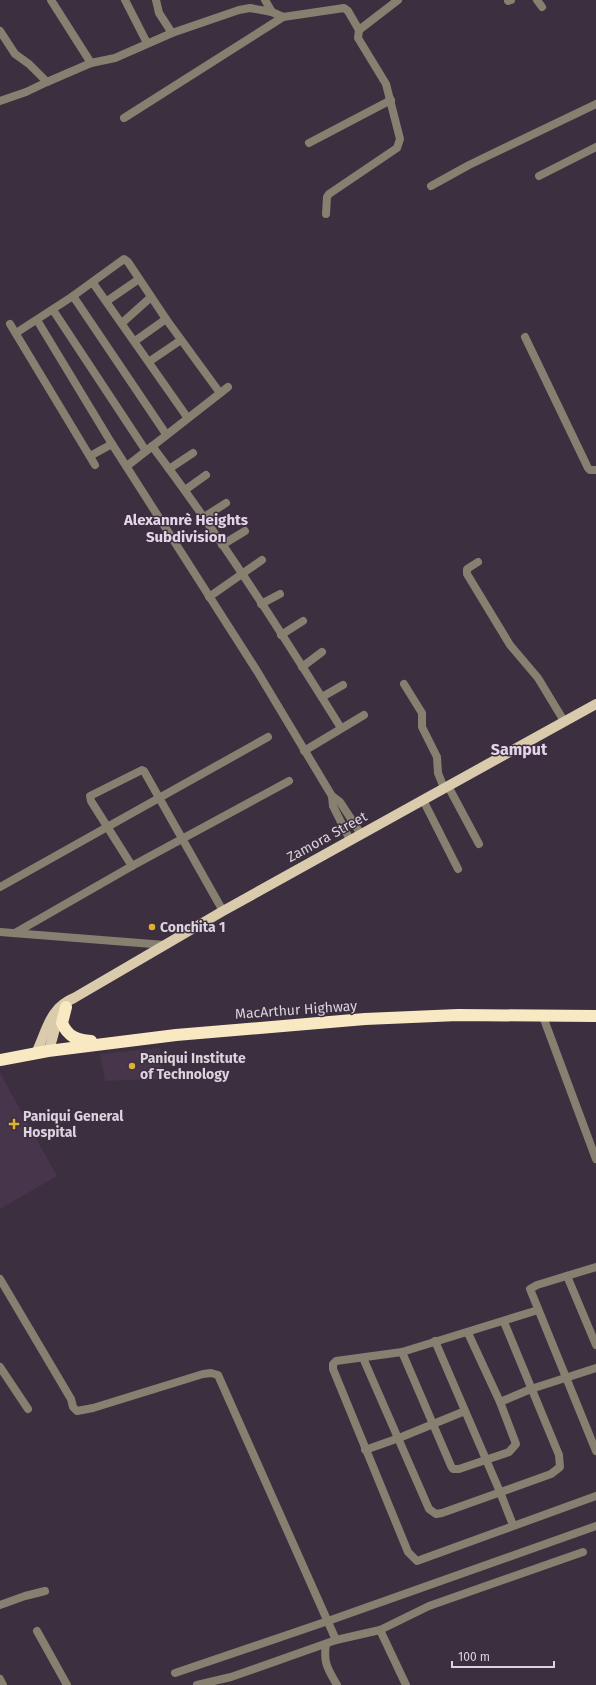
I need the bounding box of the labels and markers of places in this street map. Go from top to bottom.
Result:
place label: Conchita 1 [160,919,225,936]
marker: Conchita 1 [147,922,157,932]
place label: Paniqui Institute of Technology [140,1050,246,1083]
marker: Paniqui Institute of Technology [127,1061,137,1071]
place label: Paniqui General Hospital [23,1108,124,1141]
marker: Paniqui General Hospital [8,1118,20,1130]

